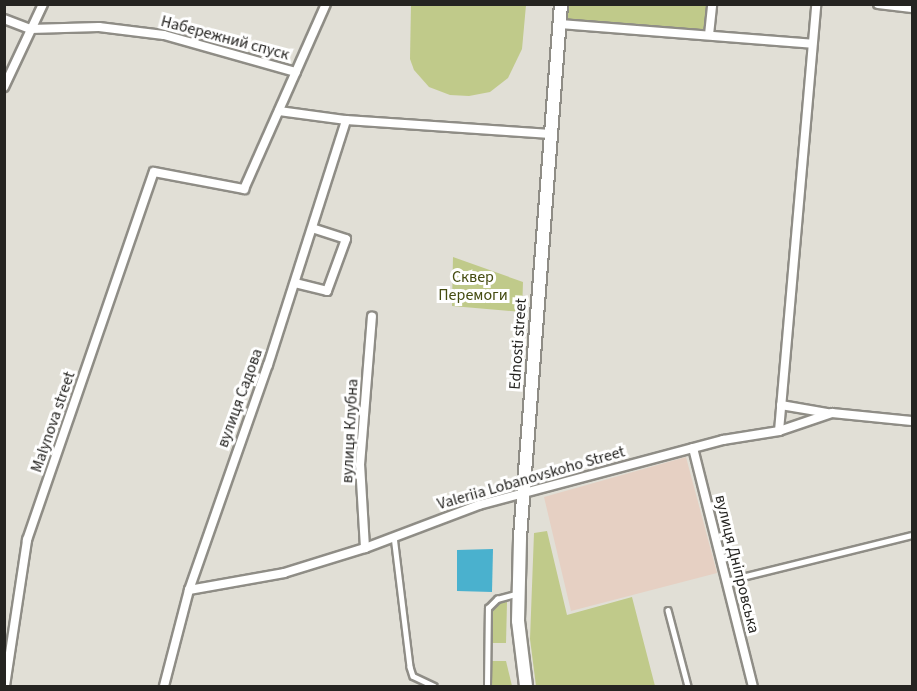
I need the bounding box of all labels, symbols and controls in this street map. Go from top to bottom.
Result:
street label: Набережний спуск [159,12,291,64]
park label: Сквер Перемоги [438,267,508,305]
street label: Ednosti street [505,298,531,390]
street label: вулиця Садова [213,346,267,450]
street label: Malynova street [27,369,79,475]
street label: вулиця Клубна [338,378,362,484]
street label: Valeriia Lobanovskoho Street [435,442,627,514]
street label: вулиця Дніпровська [710,493,764,635]

